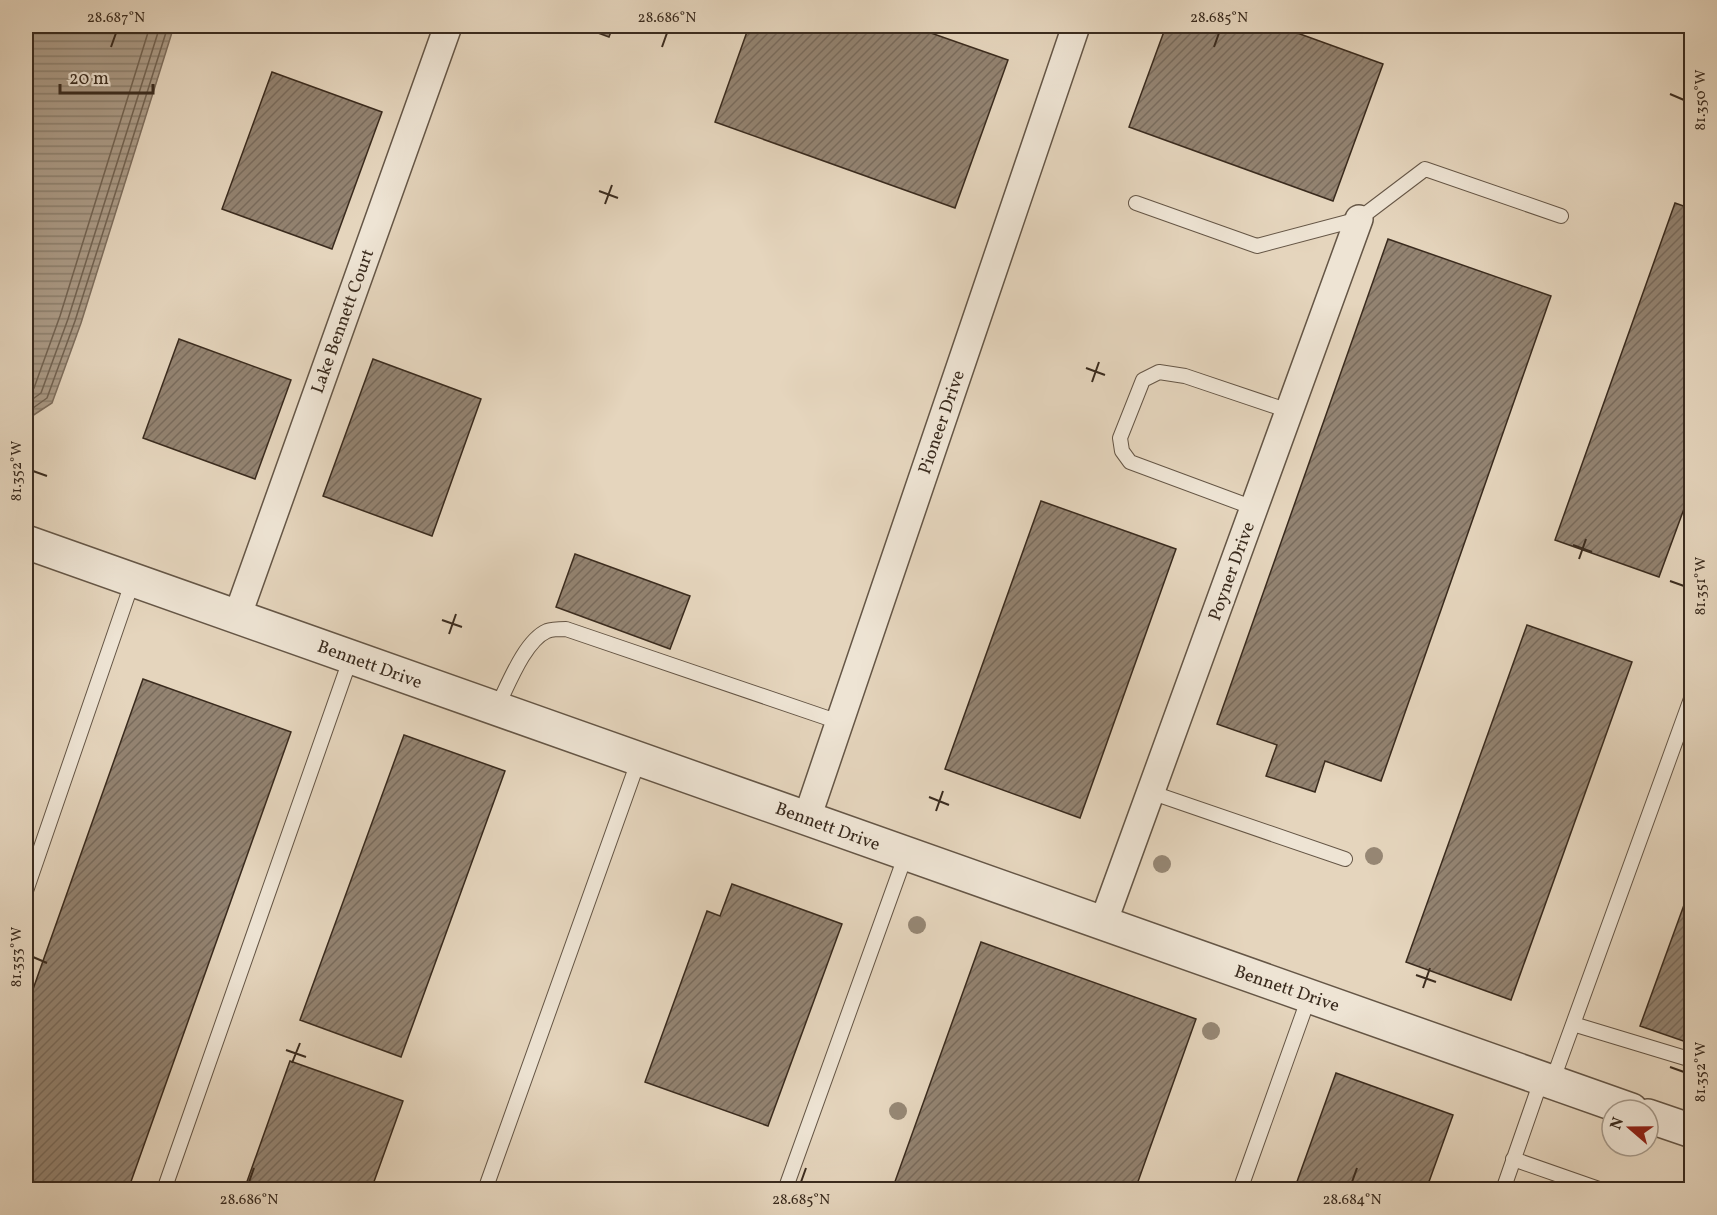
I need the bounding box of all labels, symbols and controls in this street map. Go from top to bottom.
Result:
text: 28.687°N [87,8,145,29]
text: 28.686°N [638,8,696,29]
text: 28.685°N [1190,8,1248,29]
scale bar [60,57,153,95]
text: 20 m [69,67,109,92]
text: 81.350°W [1691,69,1712,131]
street label: Lake Bennett Court [306,246,381,397]
street label: Pioneer Drive [913,367,972,478]
text: 81.352°W [7,441,28,501]
street label: Poyner Drive [1203,519,1262,624]
text: 81.351°W [1691,557,1712,615]
street label: Bennett Drive [314,635,425,696]
street label: Bennett Drive [772,797,883,858]
text: 81.353°W [7,927,28,987]
street label: Bennett Drive [1231,960,1342,1019]
text: 81.352°W [1691,1042,1712,1102]
north arrow [1600,1098,1660,1158]
text: N [1605,1114,1630,1133]
text: 28.686°N [220,1190,278,1211]
text: 28.685°N [772,1190,830,1211]
text: 28.684°N [1322,1190,1382,1211]

